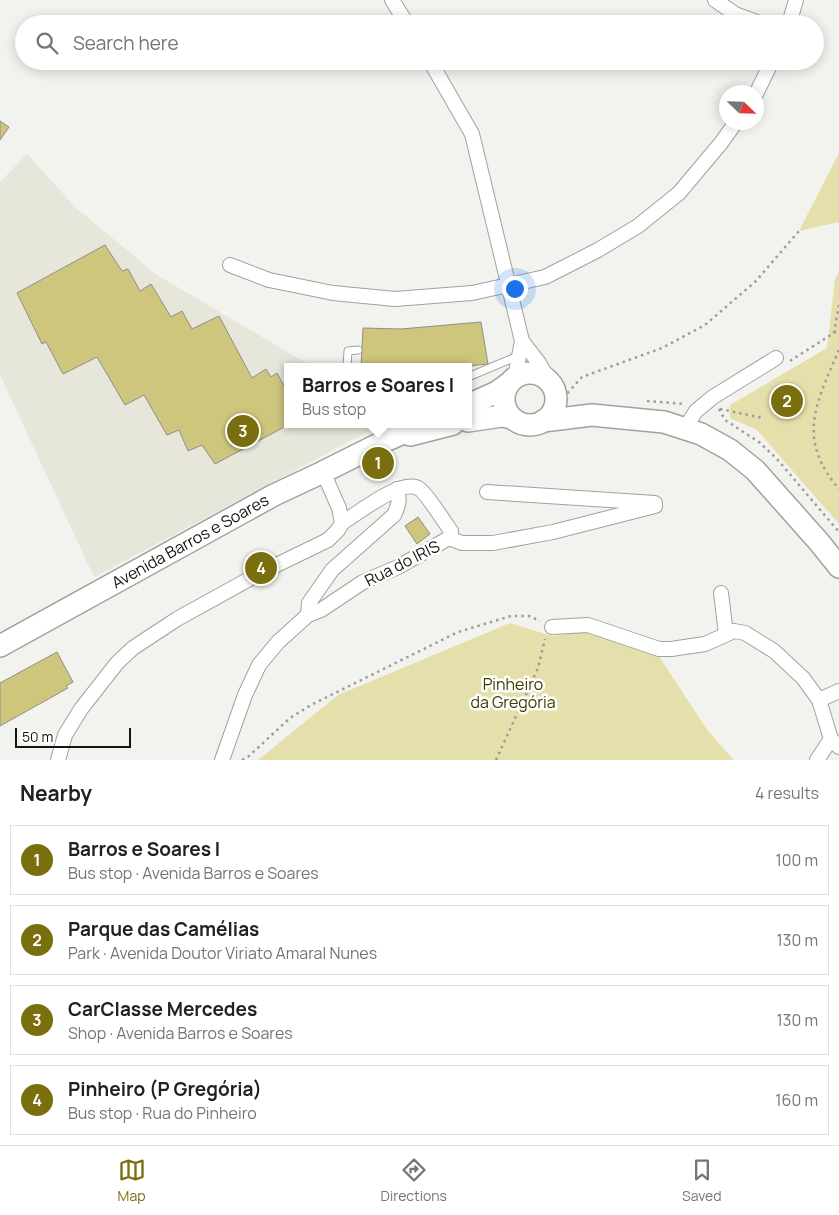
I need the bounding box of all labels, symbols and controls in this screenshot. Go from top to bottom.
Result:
search box [15,15,824,70]
icon: search [33,29,61,57]
text: Search here [73,30,179,56]
north arrow [719,85,764,130]
your location [502,276,528,302]
popup [284,363,472,428]
text: Barros e Soares I [302,372,454,398]
pin: 2 [771,382,803,420]
text: Bus stop [302,398,366,420]
pin: 3 [227,412,259,450]
pin: 1 [362,444,394,482]
street label: Avenida Barros e Soares [108,489,272,593]
street label: Rua do IRIS [361,535,443,591]
pin: 4 [245,549,277,587]
park label: Pinheiro da Gregória [470,673,556,713]
scale bar [15,725,131,748]
text: 50 m [22,727,53,746]
text: Nearby [20,779,92,807]
text: 4 results [755,782,819,804]
text: Barros e Soares I [68,836,220,862]
text: 1 [33,849,41,871]
text: 100 m [775,849,818,871]
text: Bus stop · Avenida Barros e Soares [68,862,319,884]
text: Parque das Camélias [68,916,259,942]
text: 2 [32,929,42,951]
text: 130 m [776,929,818,951]
text: Park · Avenida Doutor Viriato Amaral Nunes [68,942,377,964]
text: CarClasse Mercedes [68,996,257,1022]
text: 3 [32,1009,42,1031]
text: 130 m [776,1009,818,1031]
text: Shop · Avenida Barros e Soares [68,1022,293,1044]
text: Pinheiro (P Gregória) [68,1076,262,1102]
text: 4 [32,1089,42,1111]
text: 160 m [775,1089,818,1111]
text: Bus stop · Rua do Pinheiro [68,1102,257,1124]
tab: Map [118,1156,146,1205]
tab: Directions [381,1156,447,1205]
tab: Saved [682,1156,721,1205]

